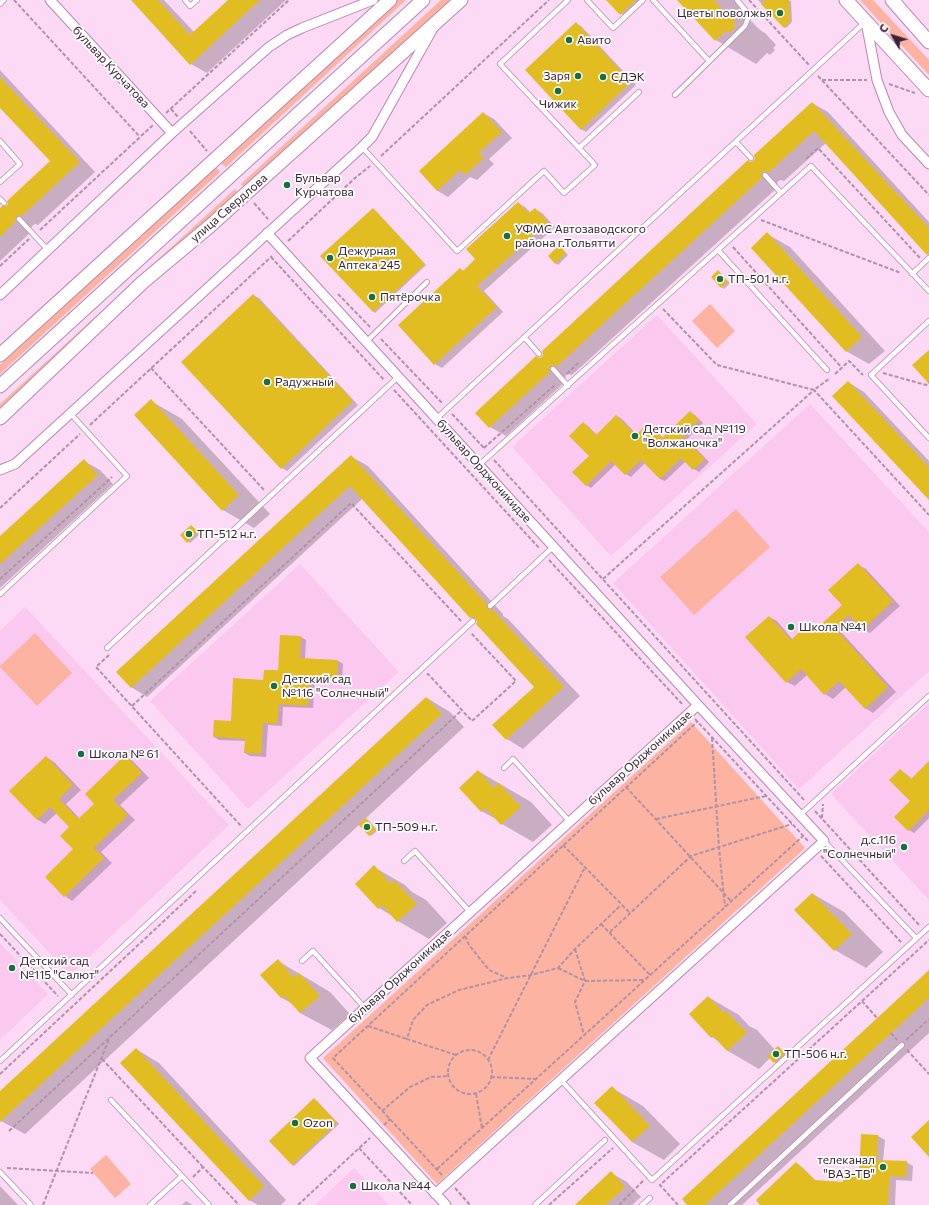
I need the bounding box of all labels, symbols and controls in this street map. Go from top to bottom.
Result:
place label: Цветы поволжья [677,6,772,20]
marker: Цветы поволжья [775,8,785,18]
north arrow [873,16,913,56]
text: С [876,21,891,35]
street label: бульвар Курчатова [69,23,153,111]
place label: Авито [577,33,611,47]
marker: Авито [564,35,574,45]
place label: Заря [544,69,570,83]
place label: СДЭК [611,70,645,84]
marker: Заря [573,71,583,81]
marker: СДЭК [598,72,608,82]
marker: Чижик [553,86,563,96]
place label: Чижик [539,97,577,111]
street label: улица Свердлова [188,171,270,245]
place label: Бульвар Курчатова [295,171,354,199]
marker: Бульвар Курчатова [282,180,292,190]
place label: УФМС Автозаводского района г.Тольятти [515,222,646,250]
marker: УФМС Автозаводского района г.Тольятти [502,231,512,241]
place label: Дежурная Аптека 245 [338,244,400,272]
marker: Дежурная Аптека 245 [325,253,335,263]
place label: ТП-501 н.г. [728,272,789,286]
marker: ТП-501 н.г. [715,274,725,284]
place label: Пятёрочка [380,290,440,304]
marker: Пятёрочка [367,292,377,302]
place label: Радужный [275,375,334,389]
marker: Радужный [262,377,272,387]
street label: бульвар Орджоникидзе [434,416,534,526]
place label: Детский сад №119 "Волжаночка" [643,422,746,450]
marker: Детский сад №119 "Волжаночка" [630,431,640,441]
place label: ТП-512 н.г. [197,527,257,541]
marker: ТП-512 н.г. [184,529,194,539]
place label: Школа №41 [799,620,866,634]
marker: Школа №41 [786,622,796,632]
place label: Детский сад №116 "Солнечный" [282,672,389,700]
marker: Детский сад №116 "Солнечный" [269,681,279,691]
street label: бульвар Орджоникидзе [585,708,695,808]
place label: Школа № 61 [89,747,159,761]
marker: Школа № 61 [76,749,86,759]
place label: ТП-509 н.г. [375,820,438,834]
marker: ТП-509 н.г. [362,822,372,832]
place label: д.с.116 "Солнечный" [823,833,896,861]
marker: д.с.116 "Солнечный" [899,842,909,852]
street label: бульвар Орджоникидзе [345,926,455,1026]
place label: Детский сад №115 "Салют" [20,954,99,982]
marker: Детский сад №115 "Салют" [7,963,17,973]
place label: ТП-506 н.г. [784,1047,847,1061]
marker: ТП-506 н.г. [771,1049,781,1059]
place label: Ozon [303,1116,333,1130]
marker: Ozon [290,1118,300,1128]
place label: телеканал "ВАЗ-ТВ" [817,1153,875,1181]
marker: телеканал "ВАЗ-ТВ" [878,1162,888,1172]
place label: Школа №44 [361,1179,431,1193]
marker: Школа №44 [348,1181,358,1191]

